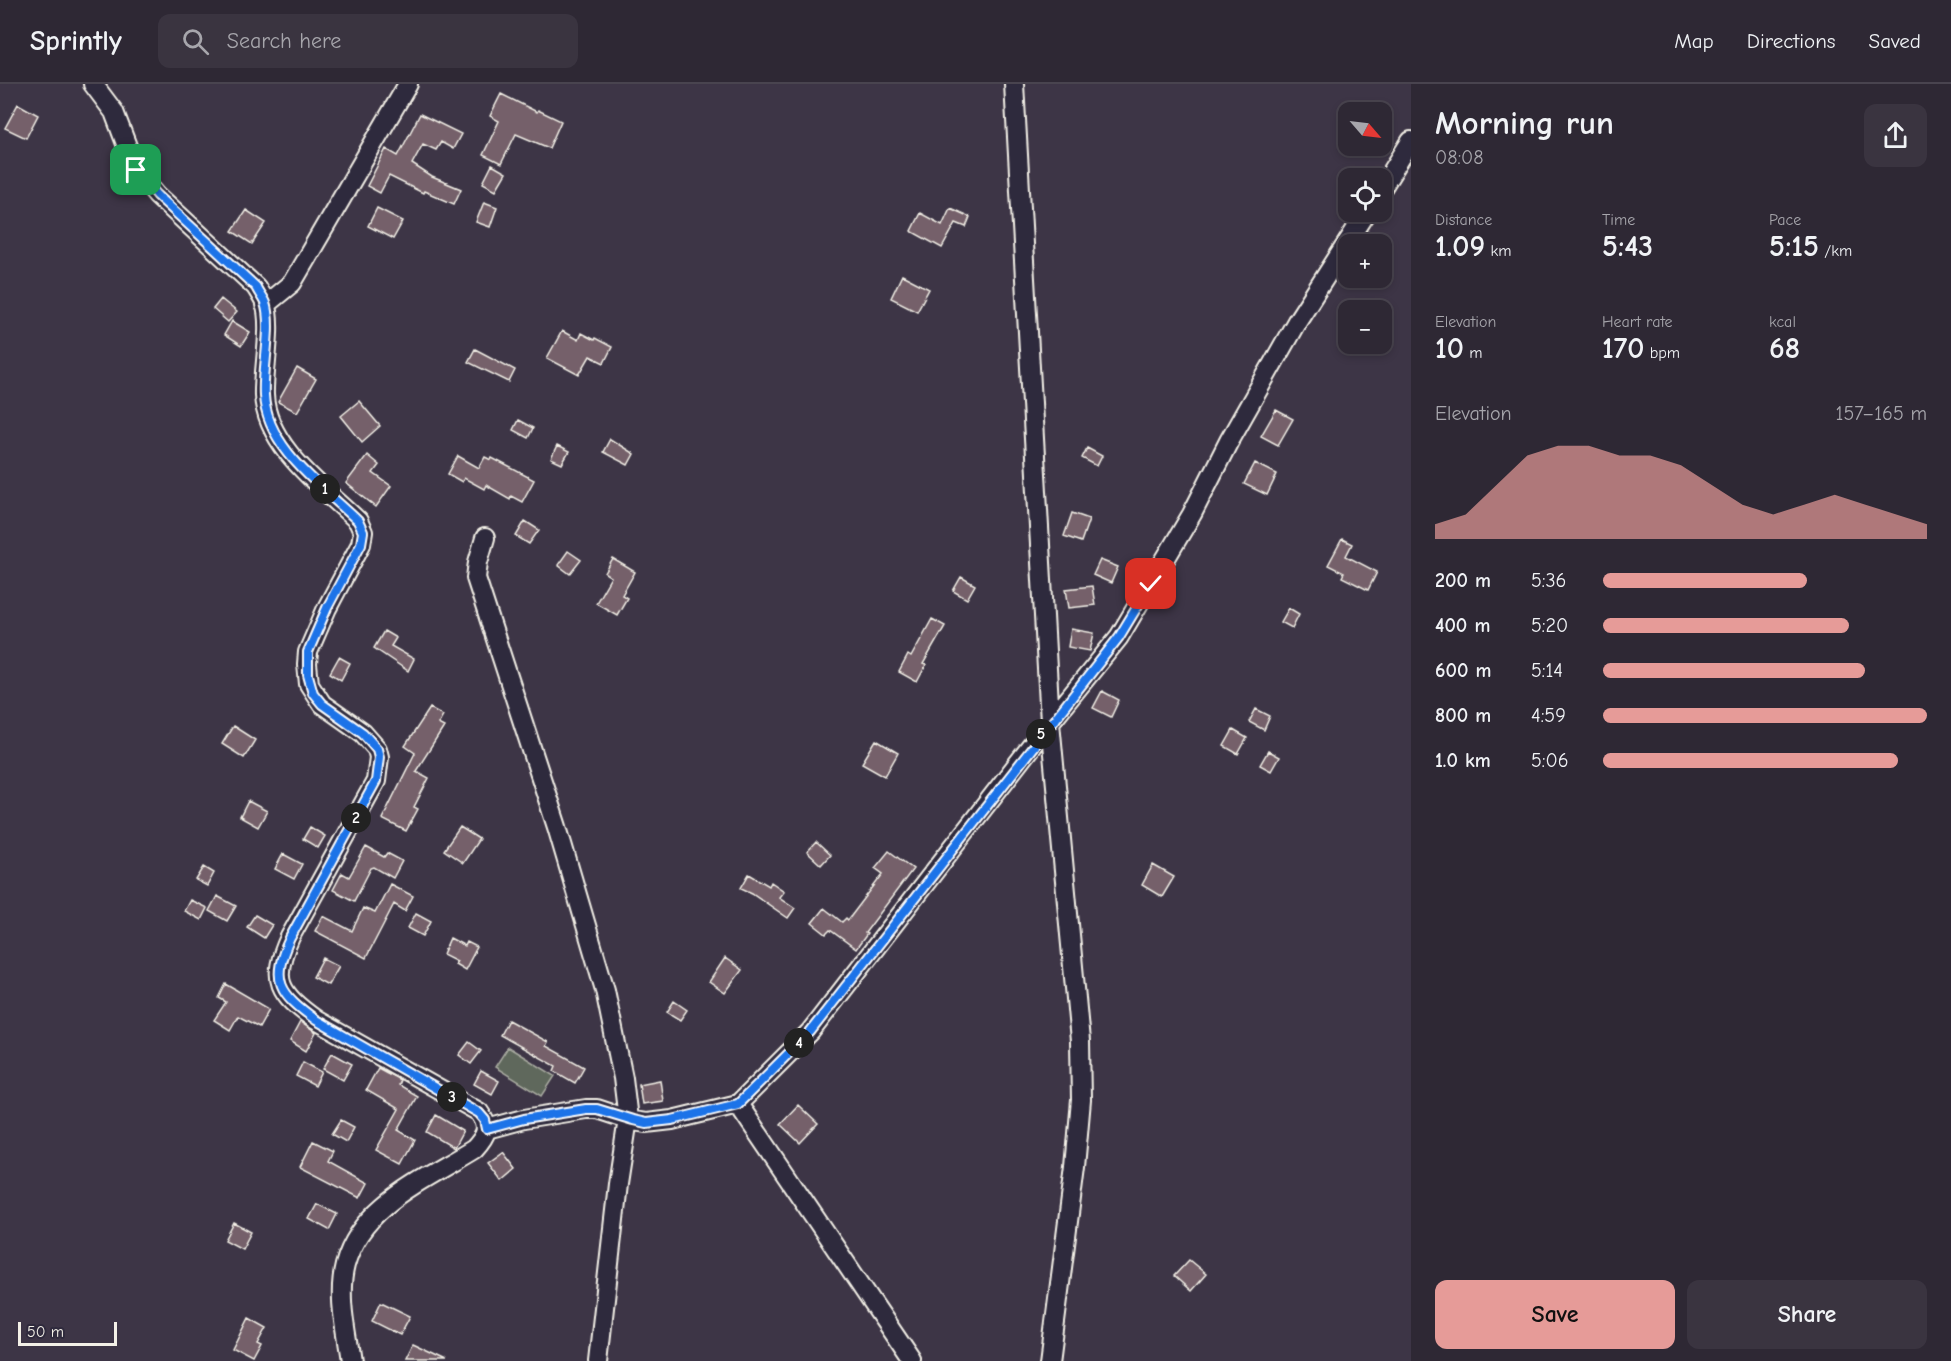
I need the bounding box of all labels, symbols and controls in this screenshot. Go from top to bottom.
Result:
search box [158,14,578,68]
text: Sprintly [30,25,122,57]
icon: search [179,25,212,58]
text: Search here [227,28,341,54]
text: Map [1674,29,1714,53]
text: Directions [1747,29,1836,53]
text: Saved [1869,29,1921,53]
north arrow [1338,102,1392,156]
map controls [1338,102,1392,354]
text: Morning run [1435,104,1614,142]
button: share [1864,104,1927,167]
pin [110,144,161,195]
text: 08:08 [1435,146,1484,169]
icon: arrive [119,153,152,186]
button: locate [1338,168,1392,222]
text: Distance [1435,211,1492,229]
text: Time [1602,211,1635,229]
text: Pace [1769,211,1801,229]
text: 1.09 [1435,229,1485,264]
text: 5:43 [1602,229,1653,264]
text: 5:15 [1769,229,1819,264]
button: + [1338,234,1392,288]
text: km [1485,242,1511,260]
text: /km [1819,242,1852,260]
button: − [1338,300,1392,354]
text: Elevation [1435,313,1496,331]
text: Heart rate [1602,313,1673,331]
text: kcal [1769,313,1796,331]
text: 10 [1435,331,1464,366]
text: 170 [1602,331,1644,366]
text: 68 [1769,331,1800,366]
text: m [1464,344,1483,362]
text: bpm [1644,344,1680,362]
text: Elevation [1435,402,1512,425]
text: 157–165 m [1836,402,1927,425]
pin: 1 [310,474,340,504]
text: 1 [322,480,328,498]
pin [1125,558,1176,609]
icon: check [1134,567,1167,600]
text: 200 m [1435,569,1491,592]
text: 5:36 [1531,569,1566,592]
text: 400 m [1435,614,1490,637]
text: 5:20 [1531,614,1568,637]
text: 600 m [1435,659,1491,682]
text: 5:14 [1531,659,1563,682]
text: 800 m [1435,704,1491,727]
text: 4:59 [1531,704,1566,727]
pin: 5 [1026,719,1056,749]
text: 5 [1037,725,1045,743]
text: 1.0 km [1435,749,1491,772]
text: 5:06 [1531,749,1568,772]
pin: 2 [341,803,371,833]
text: 2 [352,809,360,827]
pin: 4 [784,1028,814,1058]
text: 4 [795,1034,803,1052]
pin: 3 [437,1082,467,1112]
text: 3 [448,1088,456,1106]
button: Save [1435,1280,1675,1349]
button: Share [1687,1280,1927,1349]
scale bar [18,1319,117,1346]
text: 50 m [27,1323,64,1341]

